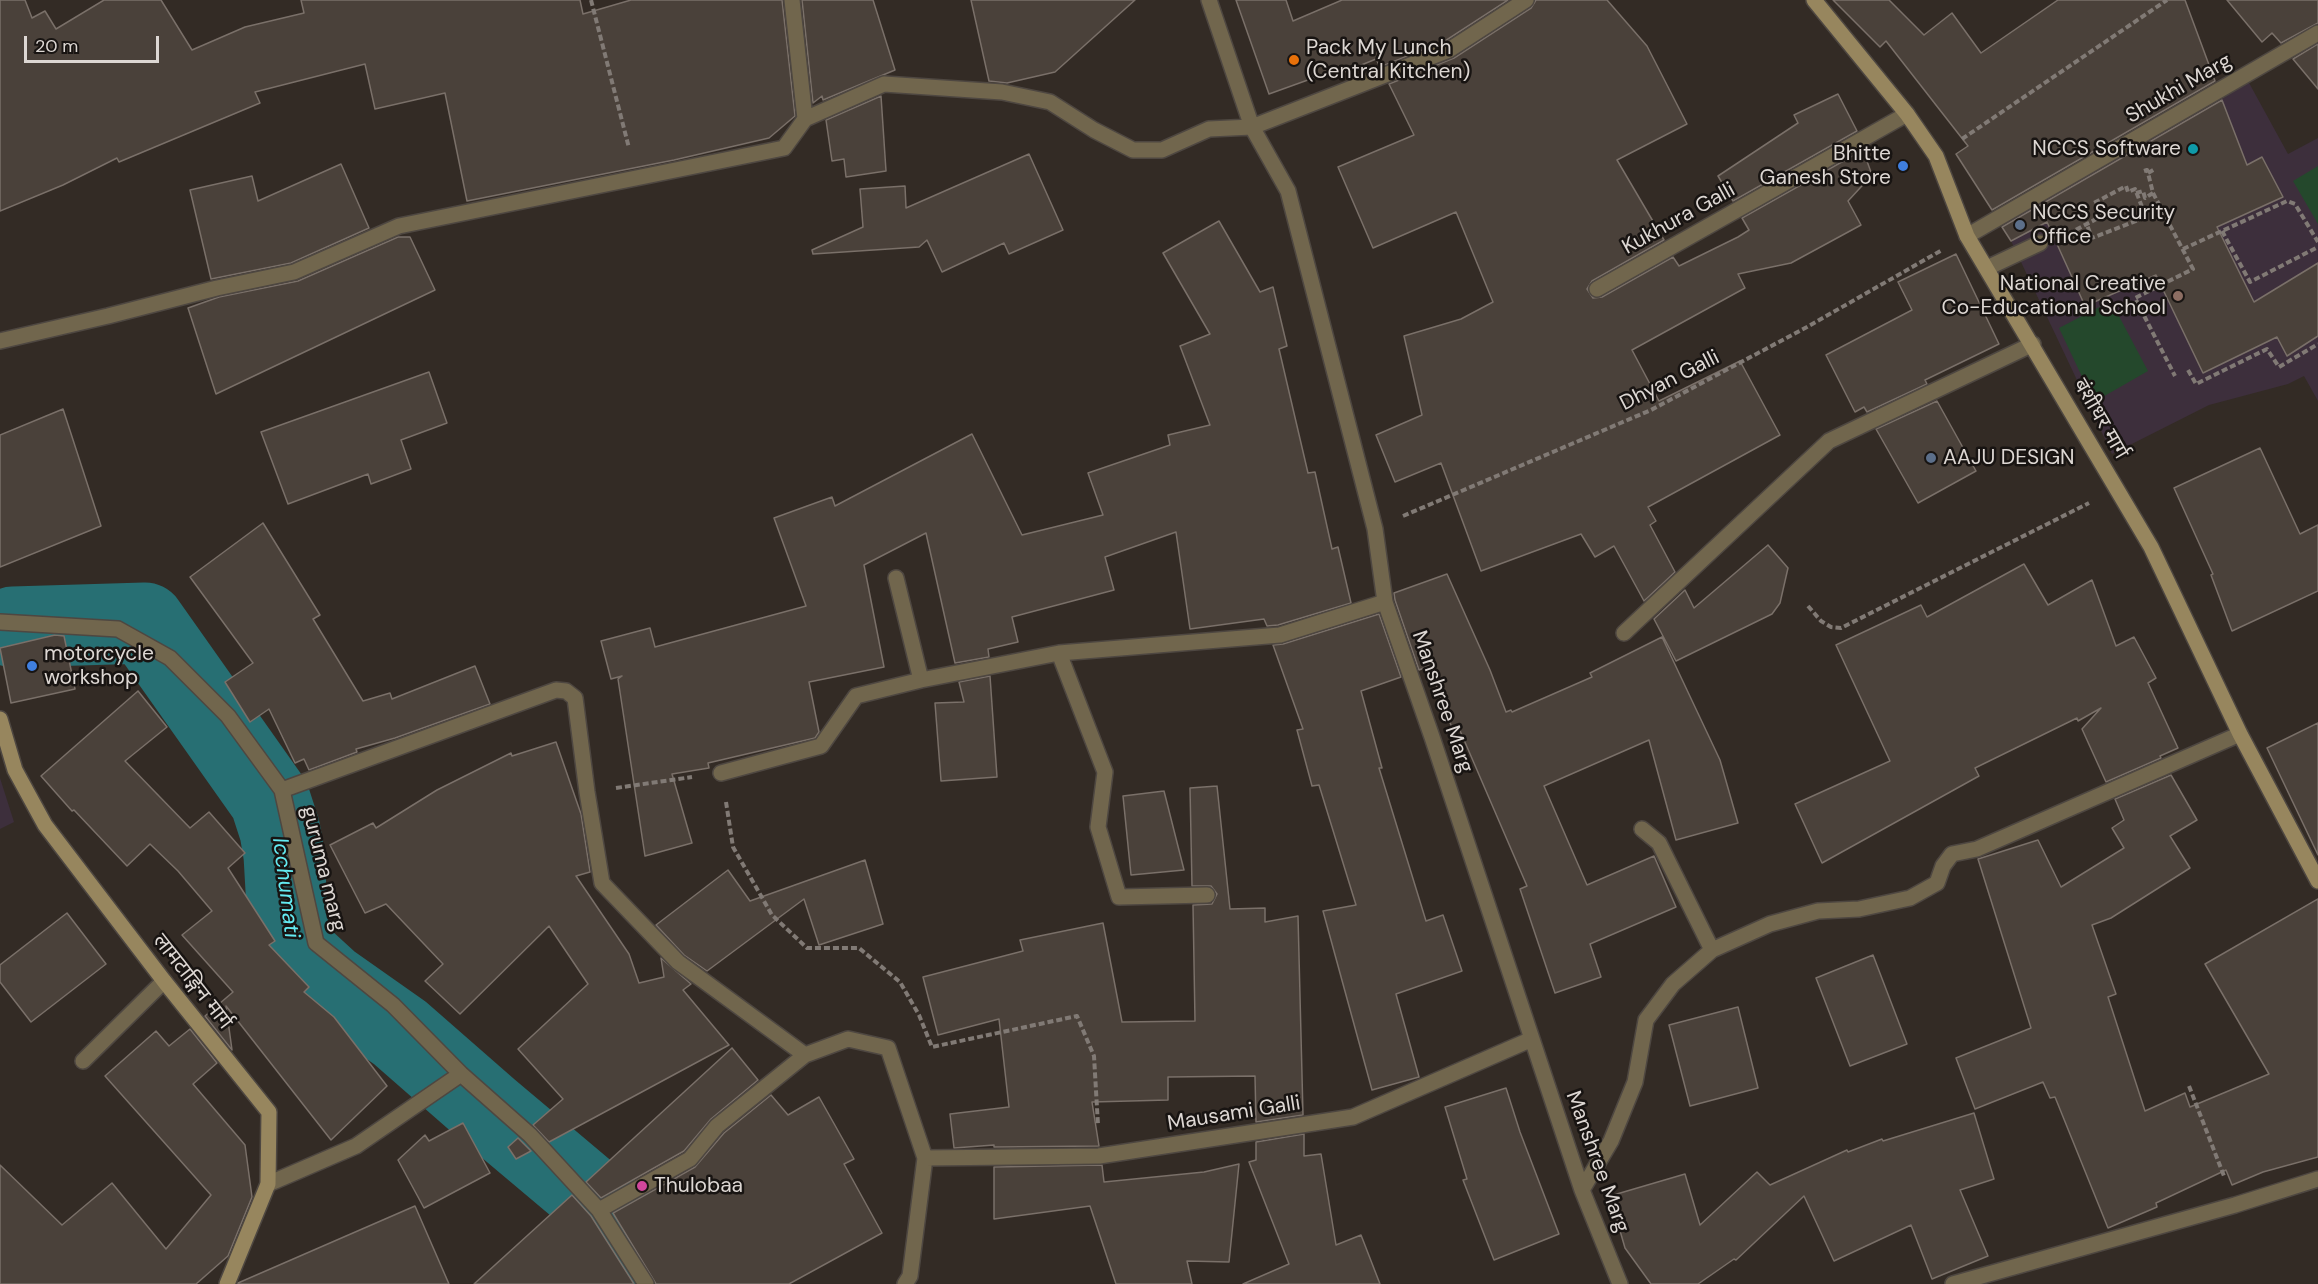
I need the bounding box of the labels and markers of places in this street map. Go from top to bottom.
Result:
place label: Pack My Lunch (Central Kitchen) [1306,35,1470,85]
marker: Pack My Lunch (Central Kitchen) [1287,53,1301,67]
place label: NCCS Software [2032,136,2181,162]
place label: Bhitte Ganesh Store [1760,141,1891,191]
marker: NCCS Software [2186,142,2200,156]
marker: Bhitte Ganesh Store [1896,159,1910,173]
place label: NCCS Security Office [2032,200,2175,250]
marker: NCCS Security Office [2013,218,2027,232]
place label: National Creative Co-Educational School [1942,271,2166,321]
marker: National Creative Co-Educational School [2171,289,2185,303]
place label: AAJU DESIGN [1943,445,2075,471]
marker: AAJU DESIGN [1924,451,1938,465]
place label: motorcycle workshop [44,641,154,691]
marker: motorcycle workshop [25,659,39,673]
place label: Thulobaa [654,1173,743,1199]
marker: Thulobaa [635,1179,649,1193]

